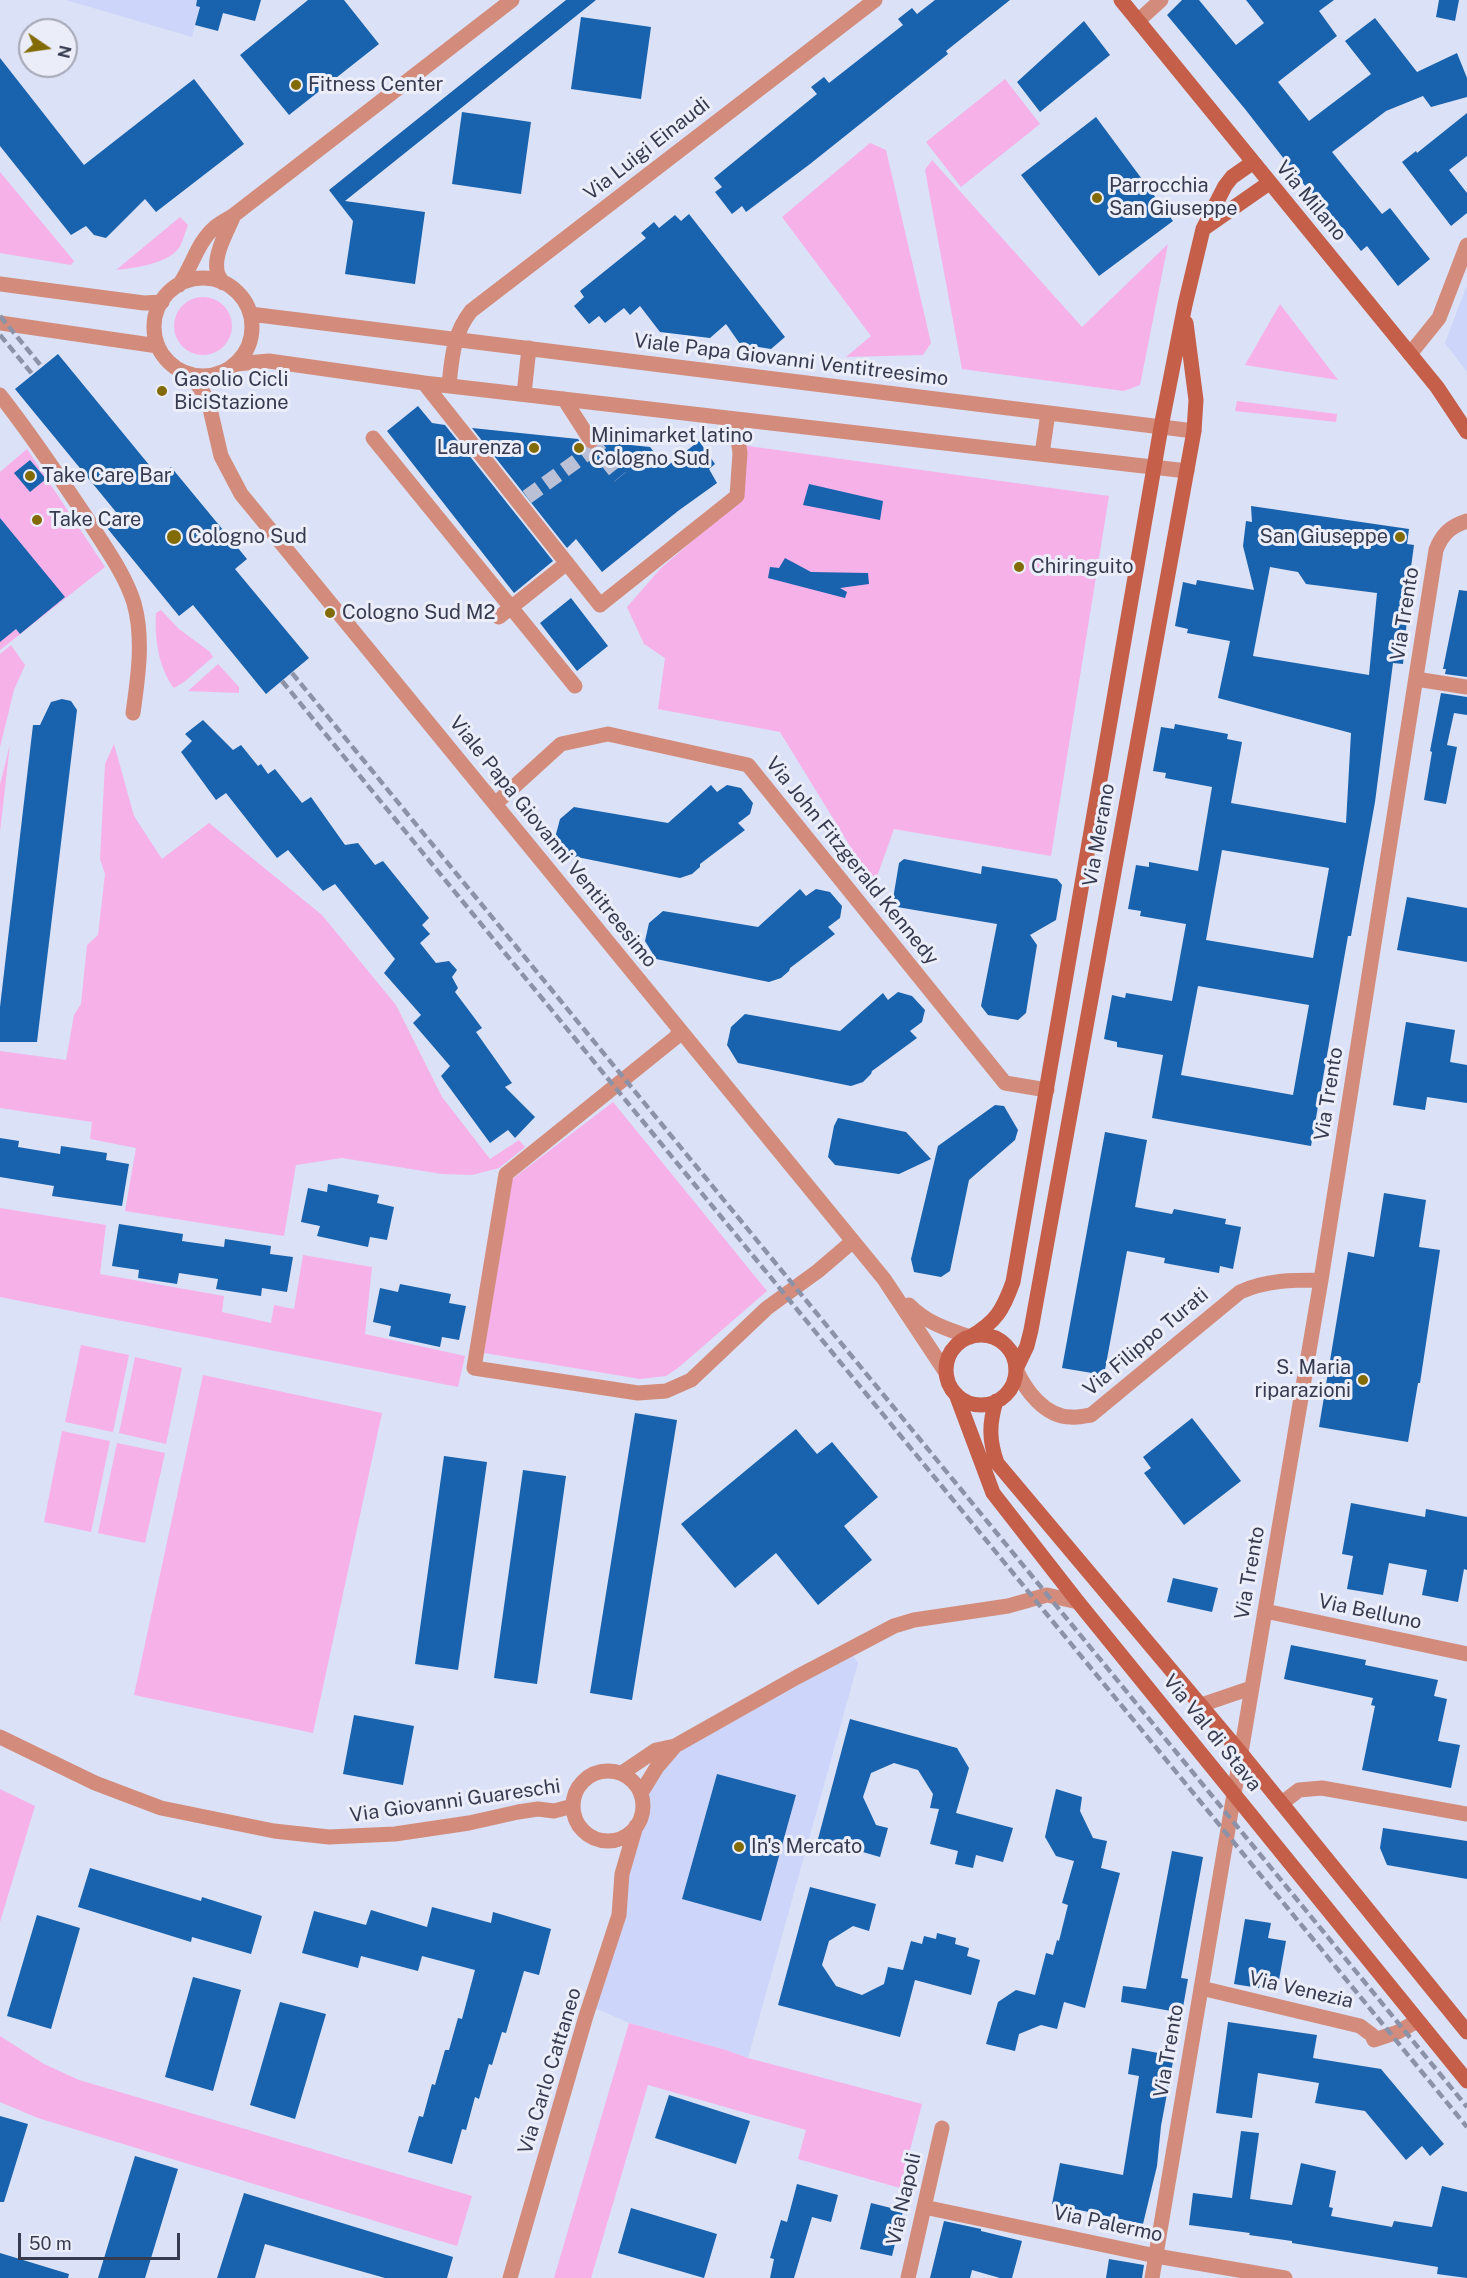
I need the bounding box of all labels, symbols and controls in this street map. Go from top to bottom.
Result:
north arrow [18,18,78,78]
text: N [53,43,75,60]
place label: Fitness Center [308,73,443,97]
marker: Fitness Center [289,78,303,92]
street label: Via Luigi Einaudi [579,92,715,206]
street label: Via Milano [1271,156,1351,246]
place label: Parrocchia San Giuseppe [1109,174,1238,221]
marker: Parrocchia San Giuseppe [1090,191,1104,205]
street label: Viale Papa Giovanni Ventitreesimo [632,329,950,391]
place label: Gasolio Cicli BiciStazione [174,368,289,415]
marker: Gasolio Cicli BiciStazione [155,384,169,398]
place label: Minimarket latino Cologno Sud [591,424,753,471]
place label: Laurenza [437,436,522,460]
marker: Laurenza [527,441,541,455]
marker: Minimarket latino Cologno Sud [572,441,586,455]
place label: Take Care Bar [42,464,172,488]
marker: Take Care Bar [23,469,37,483]
place label: Take Care [49,508,141,532]
marker: Take Care [30,513,44,527]
place label: Cologno Sud [188,525,307,549]
place label: San Giuseppe [1259,525,1388,549]
marker: Cologno Sud [165,528,183,546]
marker: San Giuseppe [1393,530,1407,544]
place label: Chiringuito [1031,555,1133,579]
marker: Chiringuito [1012,560,1026,574]
street label: Via Trento [1386,565,1424,663]
place label: Cologno Sud M2 [342,601,495,625]
marker: Cologno Sud M2 [323,606,337,620]
street label: Viale Papa Giovanni Ventitreesimo [444,711,662,973]
street label: Via John Fitzgerald Kennedy [761,752,943,970]
street label: Via Merano [1078,781,1120,889]
street label: Via Trento [1310,1045,1348,1143]
street label: Via Filippo Turati [1079,1283,1213,1401]
place label: S. Maria riparazioni [1254,1356,1351,1403]
marker: S. Maria riparazioni [1356,1373,1370,1387]
street label: Via Trento [1230,1524,1270,1622]
street label: Via Belluno [1316,1589,1424,1635]
street label: Via Val di Stava [1158,1670,1266,1796]
street label: Via Giovanni Guareschi [348,1774,562,1828]
place label: In's Mercato [751,1835,862,1859]
marker: In's Mercato [732,1840,746,1854]
street label: Via Venezia [1246,1966,1356,2014]
street label: Via Carlo Cattaneo [513,1985,587,2157]
street label: Via Trento [1149,2002,1189,2100]
street label: Via Napoli [882,2150,926,2248]
street label: Via Palermo [1051,2201,1165,2247]
scale bar [21,2221,183,2259]
text: 50 m [29,2233,72,2254]

